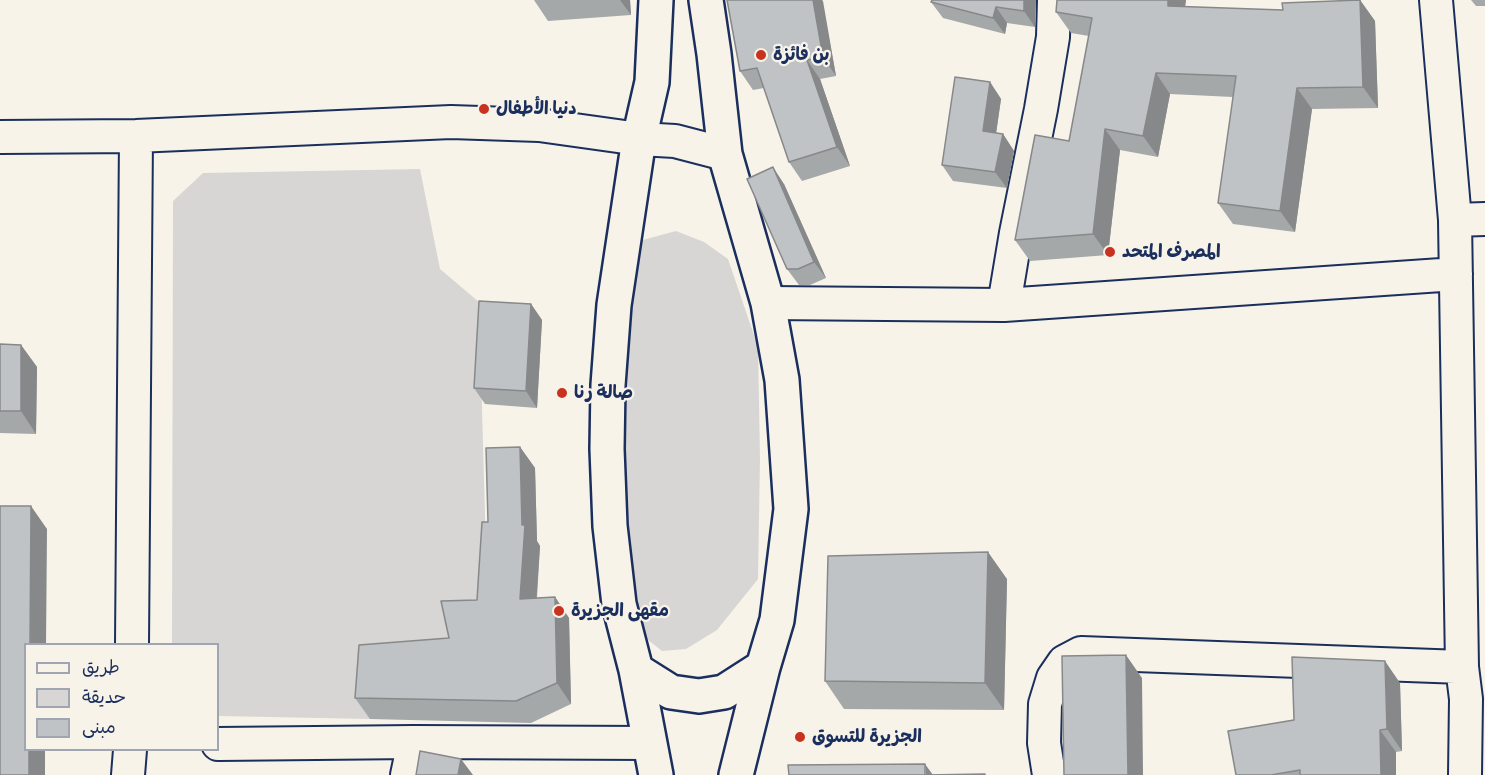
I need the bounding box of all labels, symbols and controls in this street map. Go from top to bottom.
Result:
place label: بن فائزة [773,44,830,66]
marker: بن فائزة [754,48,768,62]
place label: دنيا الأطفال [496,98,577,120]
marker: دنيا الأطفال [477,102,491,116]
place label: المصرف المتحد [1122,241,1221,263]
marker: المصرف المتحد [1103,245,1117,259]
place label: صالة رنا [574,382,633,404]
marker: صالة رنا [555,386,569,400]
place label: مقهى الجزيرة [571,600,669,622]
marker: مقهى الجزيرة [552,604,566,618]
legend [24,643,219,751]
text: طريق [82,656,120,679]
text: حديقة [82,686,126,709]
text: مبنى [82,716,116,739]
place label: الجزيرة للتسوق [812,726,922,748]
marker: الجزيرة للتسوق [793,730,807,744]

